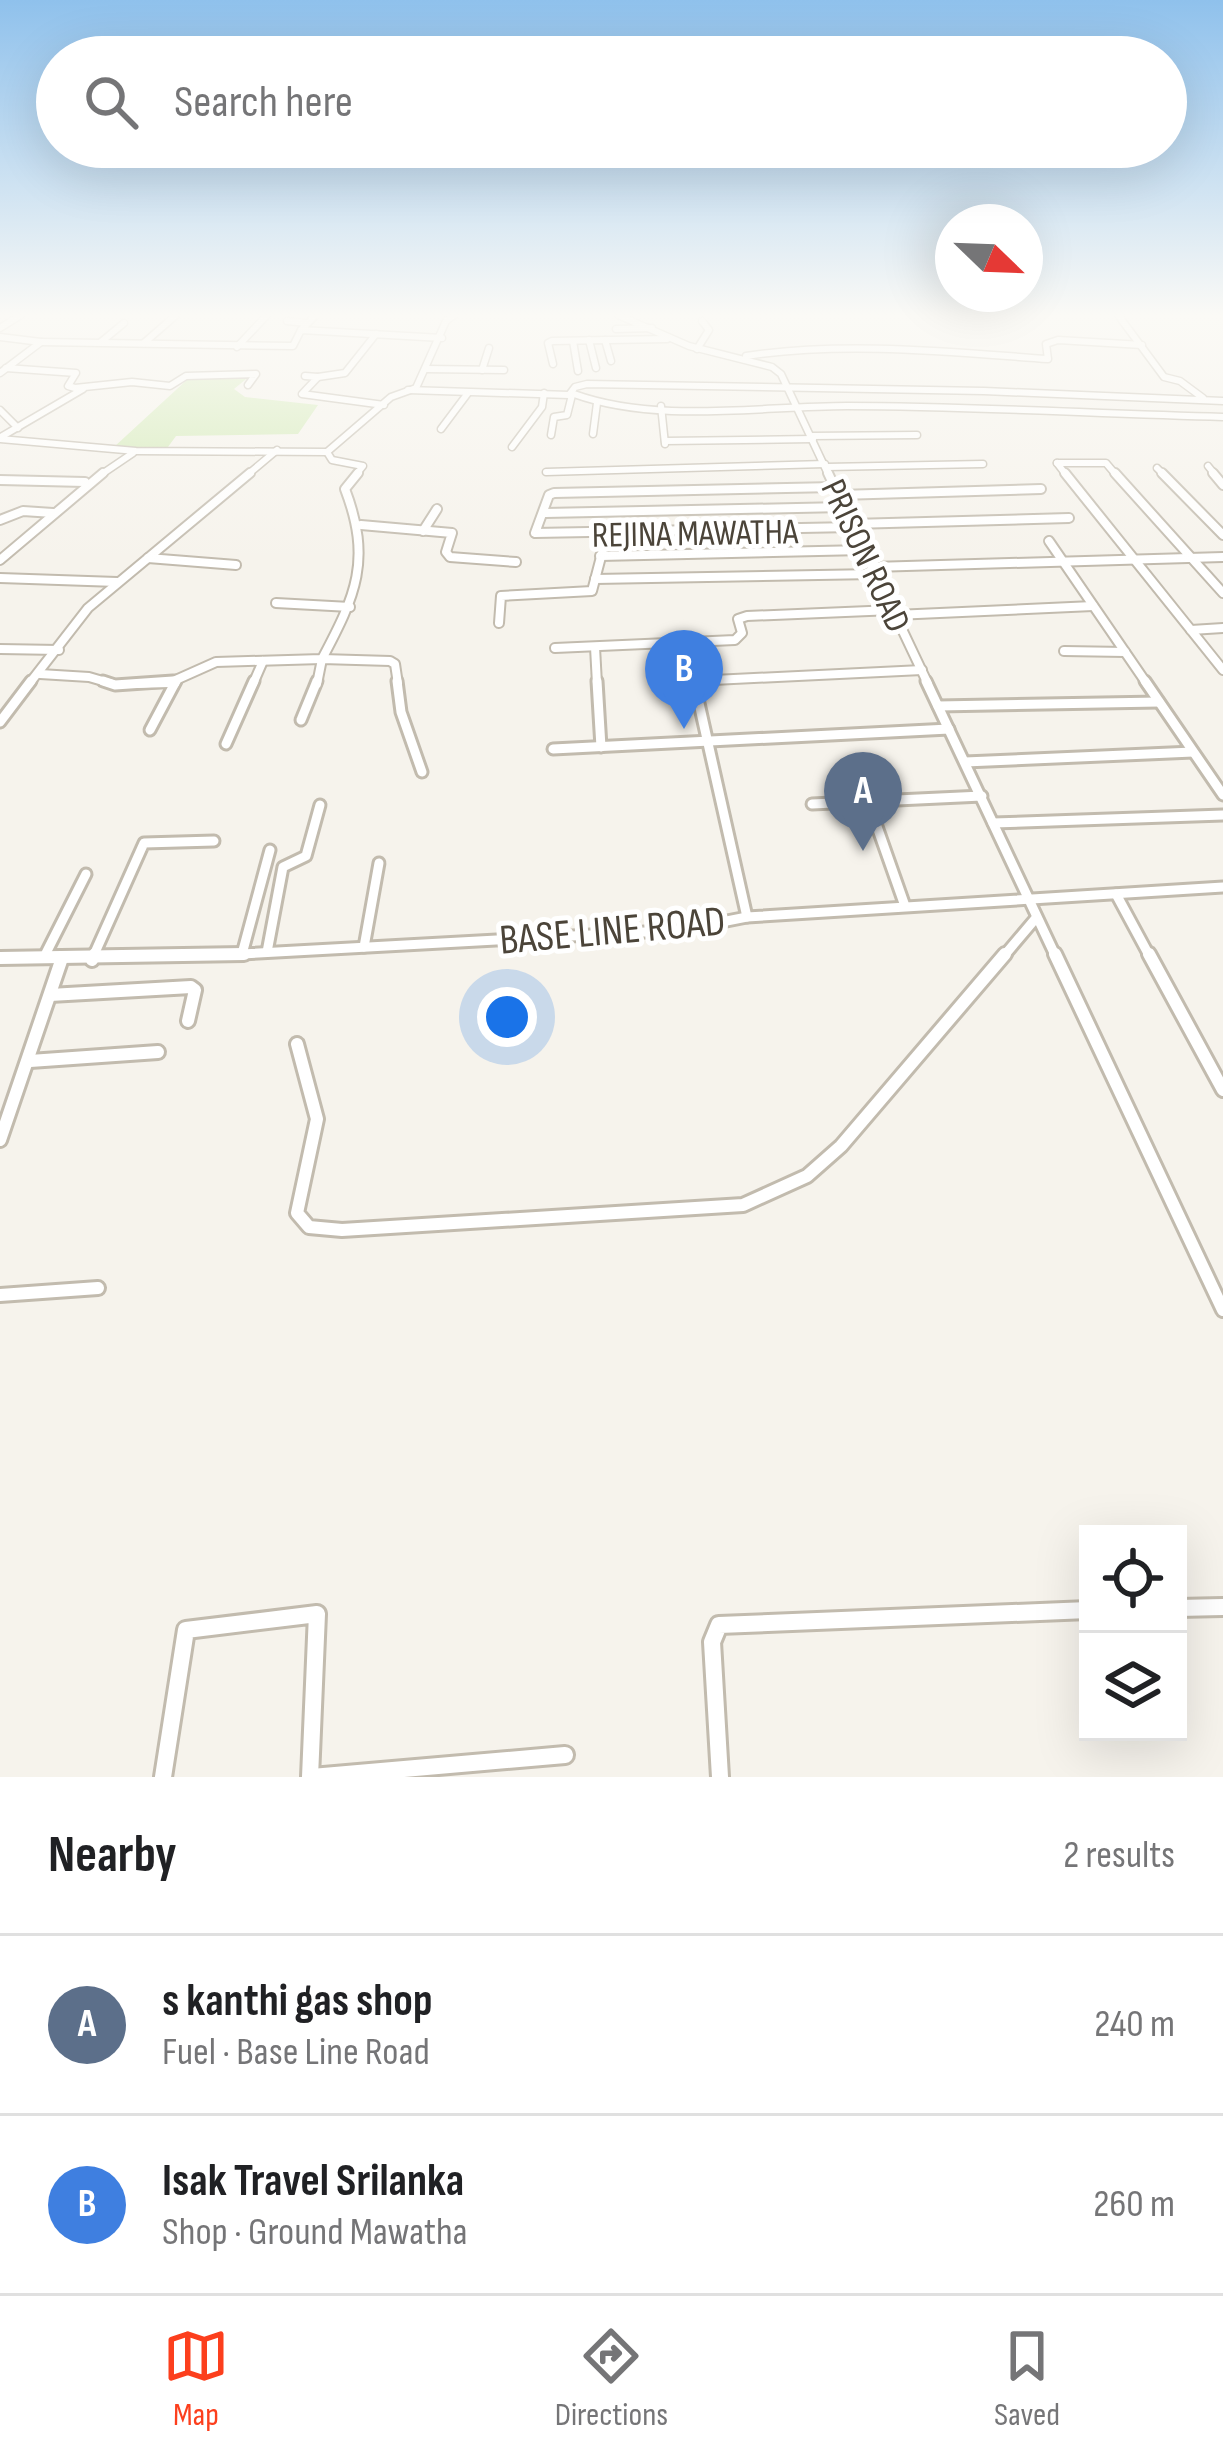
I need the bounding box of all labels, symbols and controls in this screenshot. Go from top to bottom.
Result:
search box [36,36,1187,168]
icon: search [78,69,144,135]
text: Search here [174,75,353,130]
north arrow [935,204,1043,312]
street label: PRISON ROAD [811,473,919,639]
street label: REJINA MAWATHA [591,511,799,558]
pin: B [645,630,723,729]
pin: A [824,752,902,851]
street label: BASE LINE ROAD [497,896,727,967]
your location [477,987,537,1047]
map controls [1079,1525,1187,1741]
button: locate [1079,1525,1187,1633]
button: layers [1079,1633,1187,1741]
text: Nearby [48,1825,177,1886]
text: 2 results [1063,1832,1175,1879]
text: s kanthi gas shop [162,1974,432,2029]
text: A [78,2001,96,2048]
text: 240 m [1094,2001,1175,2048]
text: Fuel · Base Line Road [162,2029,430,2076]
text: Isak Travel Srilanka [162,2154,464,2209]
text: B [78,2181,96,2228]
text: 260 m [1093,2181,1175,2228]
text: Shop · Ground Mawatha [162,2209,468,2256]
tab: Map [163,2323,229,2435]
tab: Directions [555,2323,668,2435]
tab: Saved [994,2323,1060,2435]

